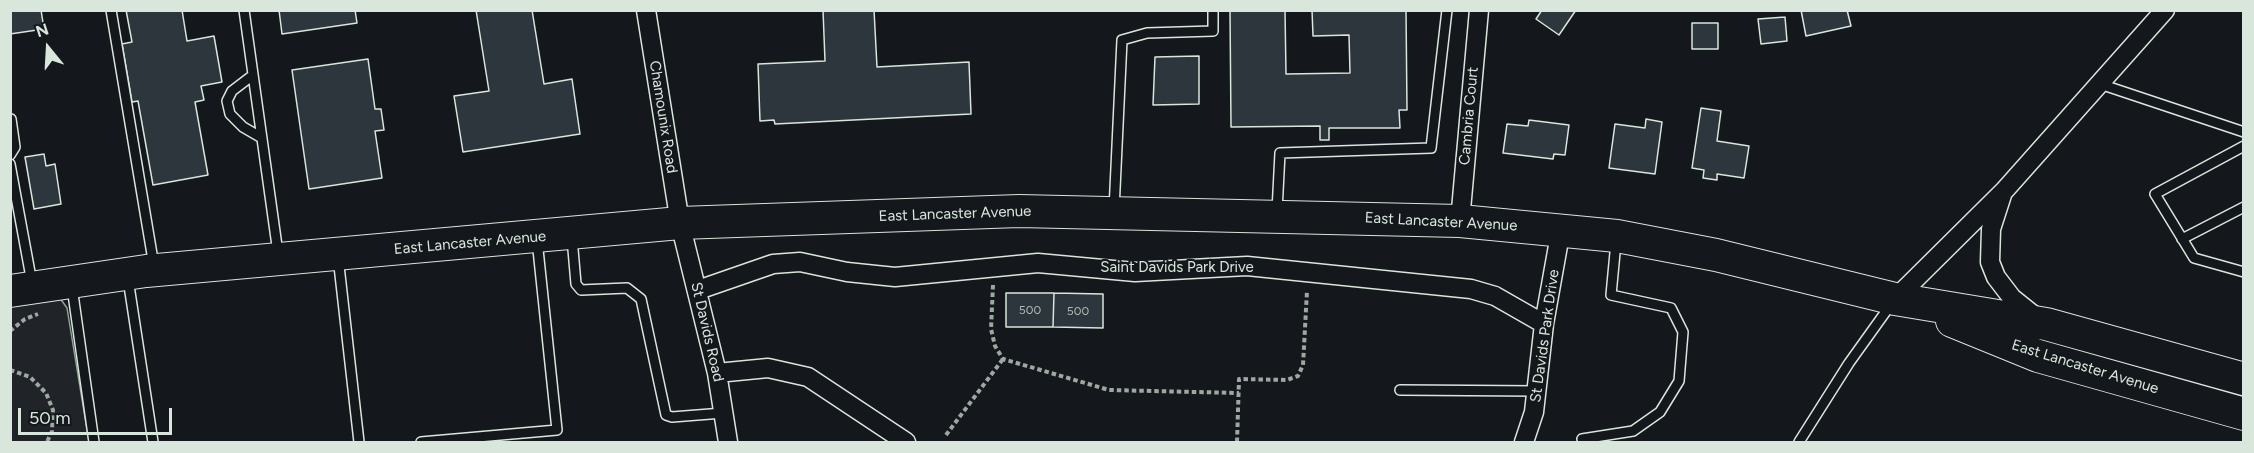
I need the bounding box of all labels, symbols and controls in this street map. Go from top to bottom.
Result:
north arrow [18,18,78,78]
text: N [33,19,51,41]
street label: Chamounix Road [645,59,681,175]
street label: Cambria Court [1456,66,1482,166]
street label: East Lancaster Avenue [878,202,1032,226]
street label: East Lancaster Avenue [1364,209,1518,235]
street label: East Lancaster Avenue [393,227,547,259]
street label: Saint Davids Park Drive [1100,259,1254,277]
street label: St Davids Park Drive [1527,268,1563,404]
street label: St Davids Road [687,280,727,384]
house number: 500 [1019,303,1041,317]
house number: 500 [1067,304,1089,318]
street label: East Lancaster Avenue [2009,336,2161,398]
scale bar [21,396,176,434]
text: 50 m [29,407,71,429]

